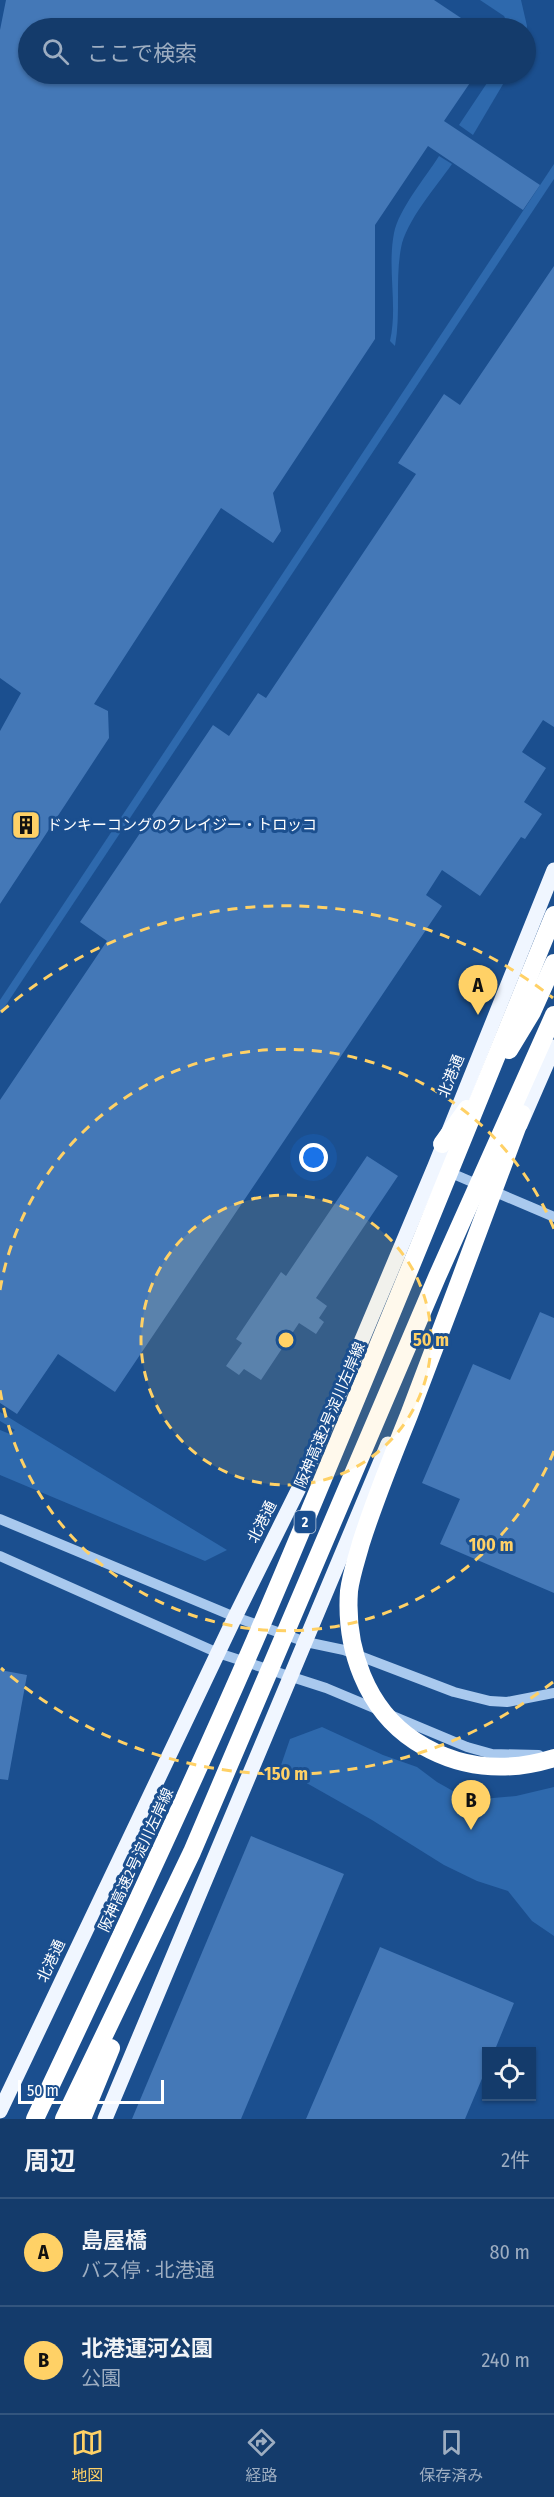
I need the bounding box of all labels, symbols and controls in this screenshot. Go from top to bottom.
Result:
search box [18,18,536,84]
icon: search [39,35,72,68]
text: ここで検索 [87,40,197,67]
building icon: ドンキーコングのクレイジー・トロッコ [10,809,42,841]
place label: ドンキーコングのクレイジー・トロッコ [47,816,317,834]
pin: A [458,966,498,1015]
street label: 北港通 [434,1052,468,1100]
your location [299,1143,328,1172]
text: 50 m [413,1329,449,1351]
centre of rings [276,1330,296,1350]
street label: 阪神高速2号淀川左岸線 [291,1339,369,1491]
street label: 北港通 [244,1498,280,1546]
road number: 2 [294,1511,316,1533]
text: 100 m [469,1534,513,1556]
text: 150 m [264,1763,308,1785]
pin: B [452,1780,490,1830]
street label: 阪神高速2号淀川左岸線 [95,1785,177,1935]
street label: 北港通 [33,1937,69,1985]
map controls [482,2047,536,2101]
button: locate [482,2047,536,2101]
scale bar [18,2077,164,2104]
text: 50 m [27,2081,59,2100]
text: 周辺 [24,2146,76,2177]
text: 2件 [501,2148,530,2172]
text: 島屋橋 [81,2227,147,2254]
text: A [38,2240,49,2264]
text: 80 m [490,2240,530,2264]
text: バス停 · 北港通 [81,2258,215,2282]
text: 北港運河公園 [81,2335,213,2362]
text: B [38,2348,49,2372]
text: 240 m [481,2348,530,2372]
text: 公園 [81,2366,121,2390]
tab: 地図 [71,2426,104,2486]
tab: 経路 [245,2426,278,2486]
tab: 保存済み [419,2426,483,2486]

